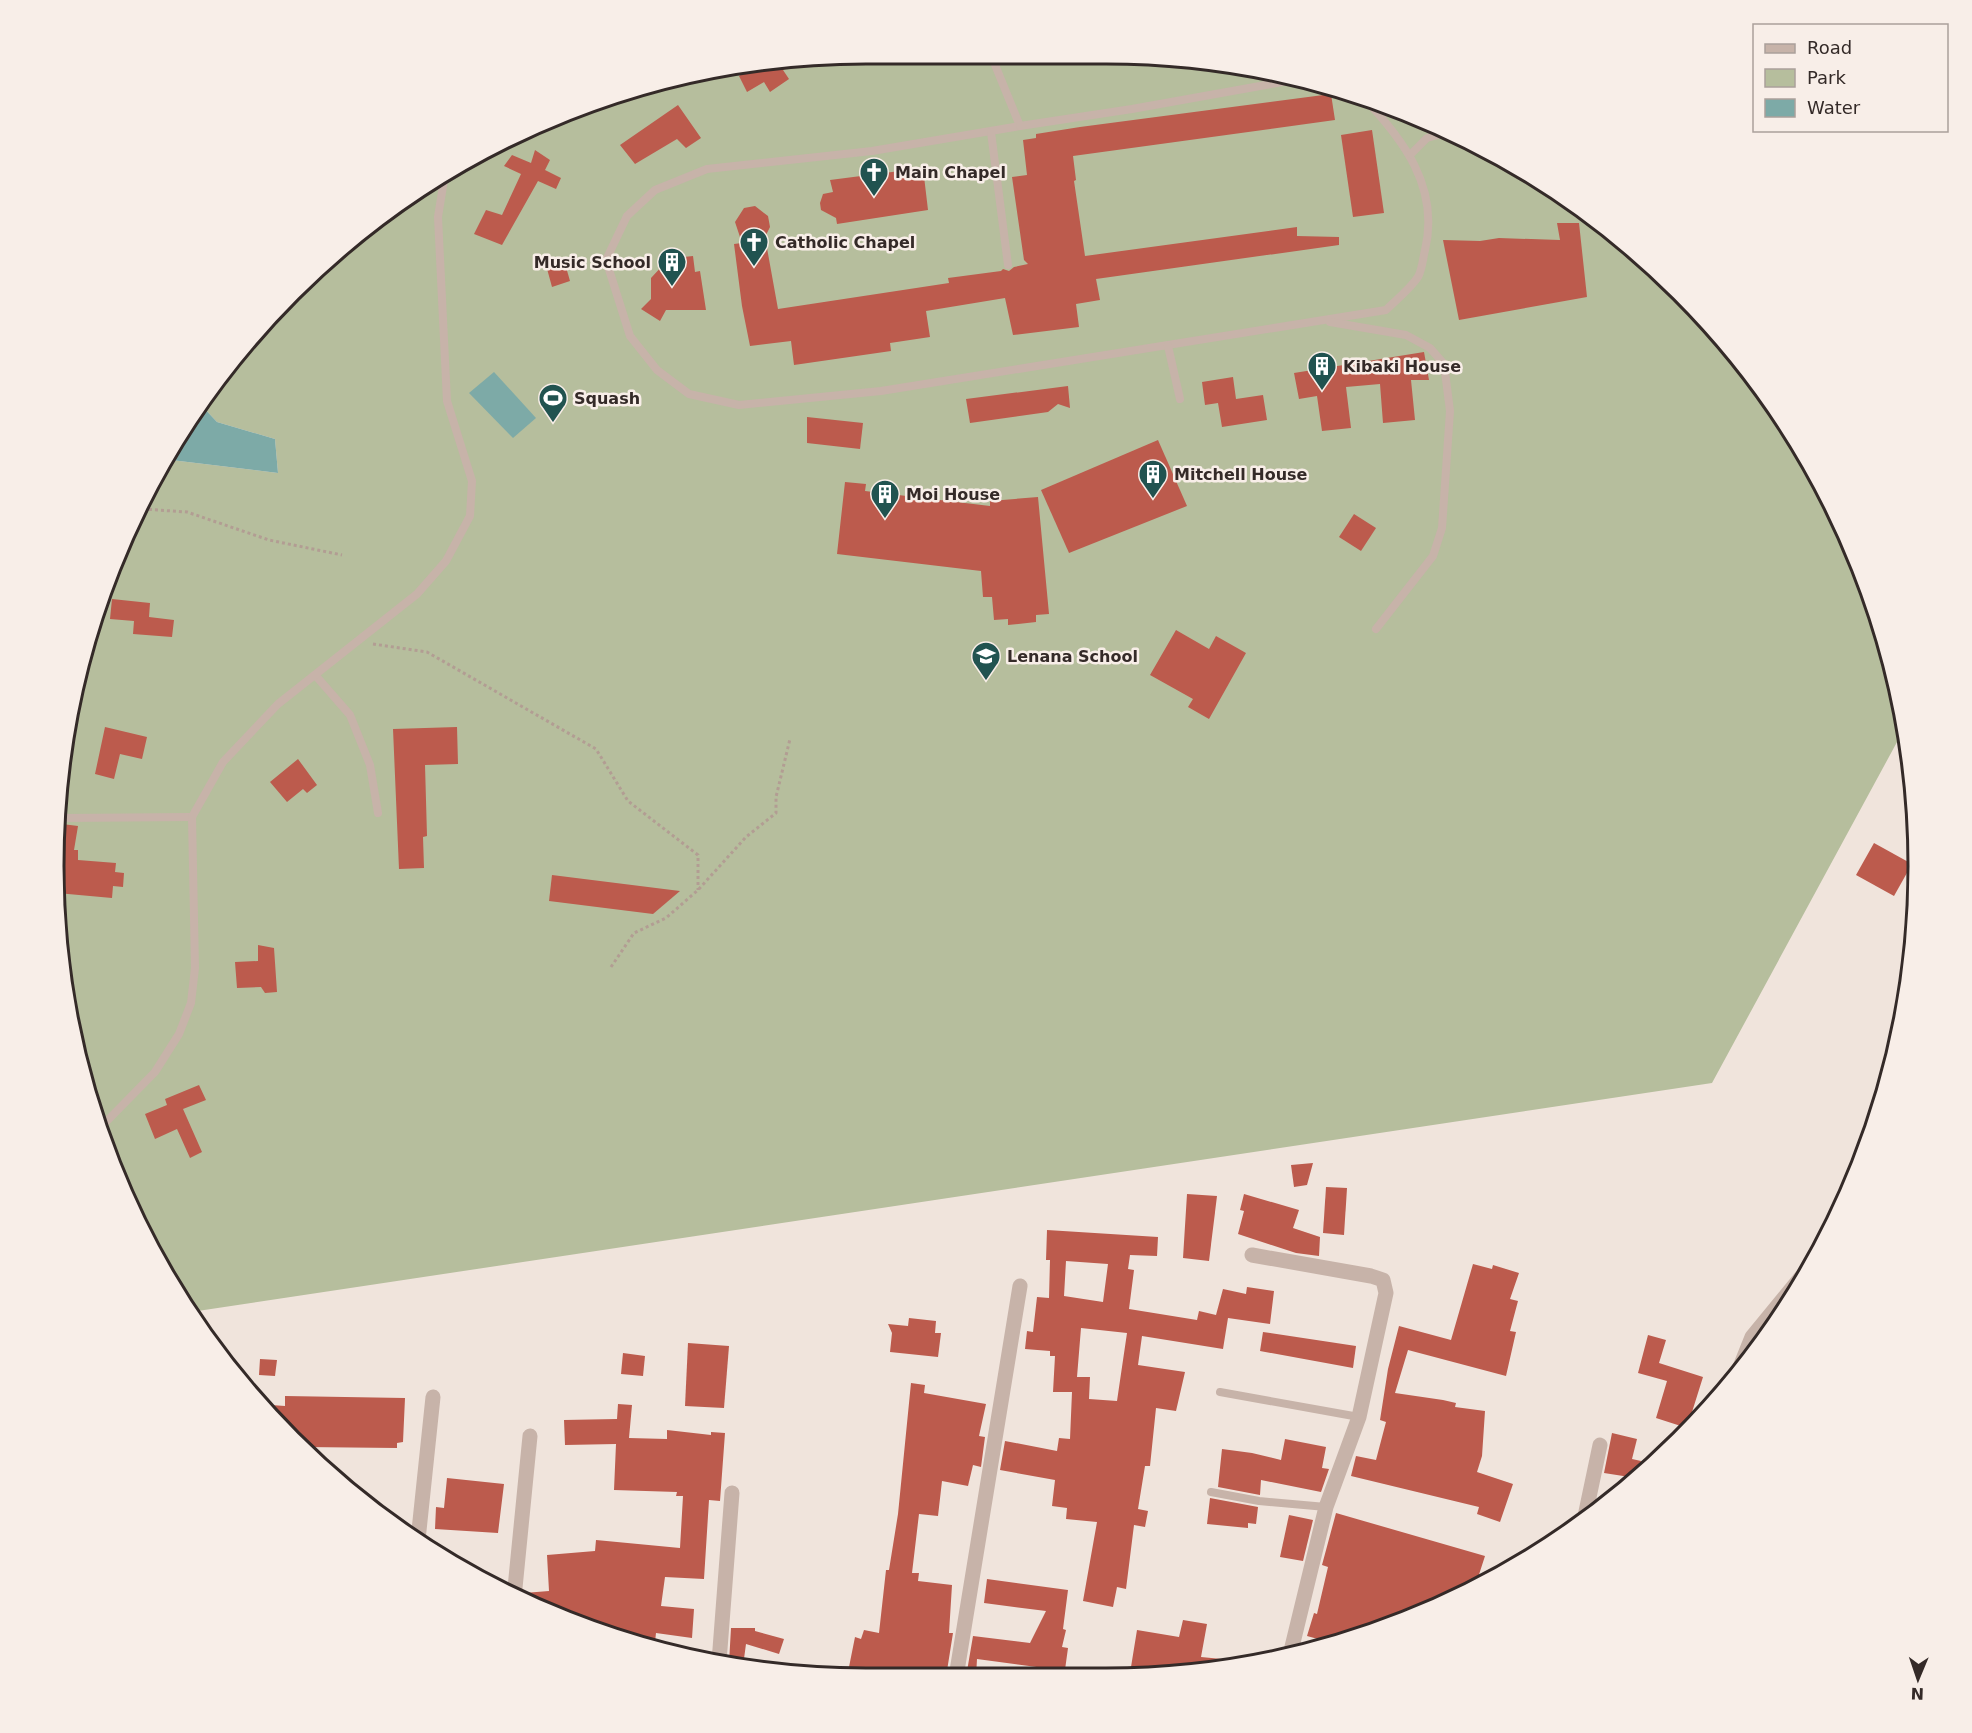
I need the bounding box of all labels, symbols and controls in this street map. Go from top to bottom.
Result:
legend [1753,24,1948,132]
text: Road [1807,37,1852,58]
text: Park [1807,67,1846,88]
text: Water [1807,97,1861,118]
church icon: Main Chapel [858,156,890,198]
place label: Main Chapel [895,163,1006,182]
church icon: Catholic Chapel [738,226,770,268]
place label: Catholic Chapel [775,233,915,252]
building icon: Music School [656,246,688,288]
place label: Music School [534,253,651,272]
building icon: Kibaki House [1306,350,1338,392]
place label: Kibaki House [1343,357,1461,376]
sports icon: Squash [537,382,569,424]
place label: Squash [574,389,640,408]
building icon: Mitchell House [1137,458,1169,500]
place label: Mitchell House [1174,465,1308,484]
building icon: Moi House [869,478,901,520]
place label: Moi House [906,485,1000,504]
school or university icon: Lenana School [970,640,1002,682]
place label: Lenana School [1007,647,1138,666]
north arrow [1888,1649,1948,1709]
text: N [1910,1684,1925,1703]

